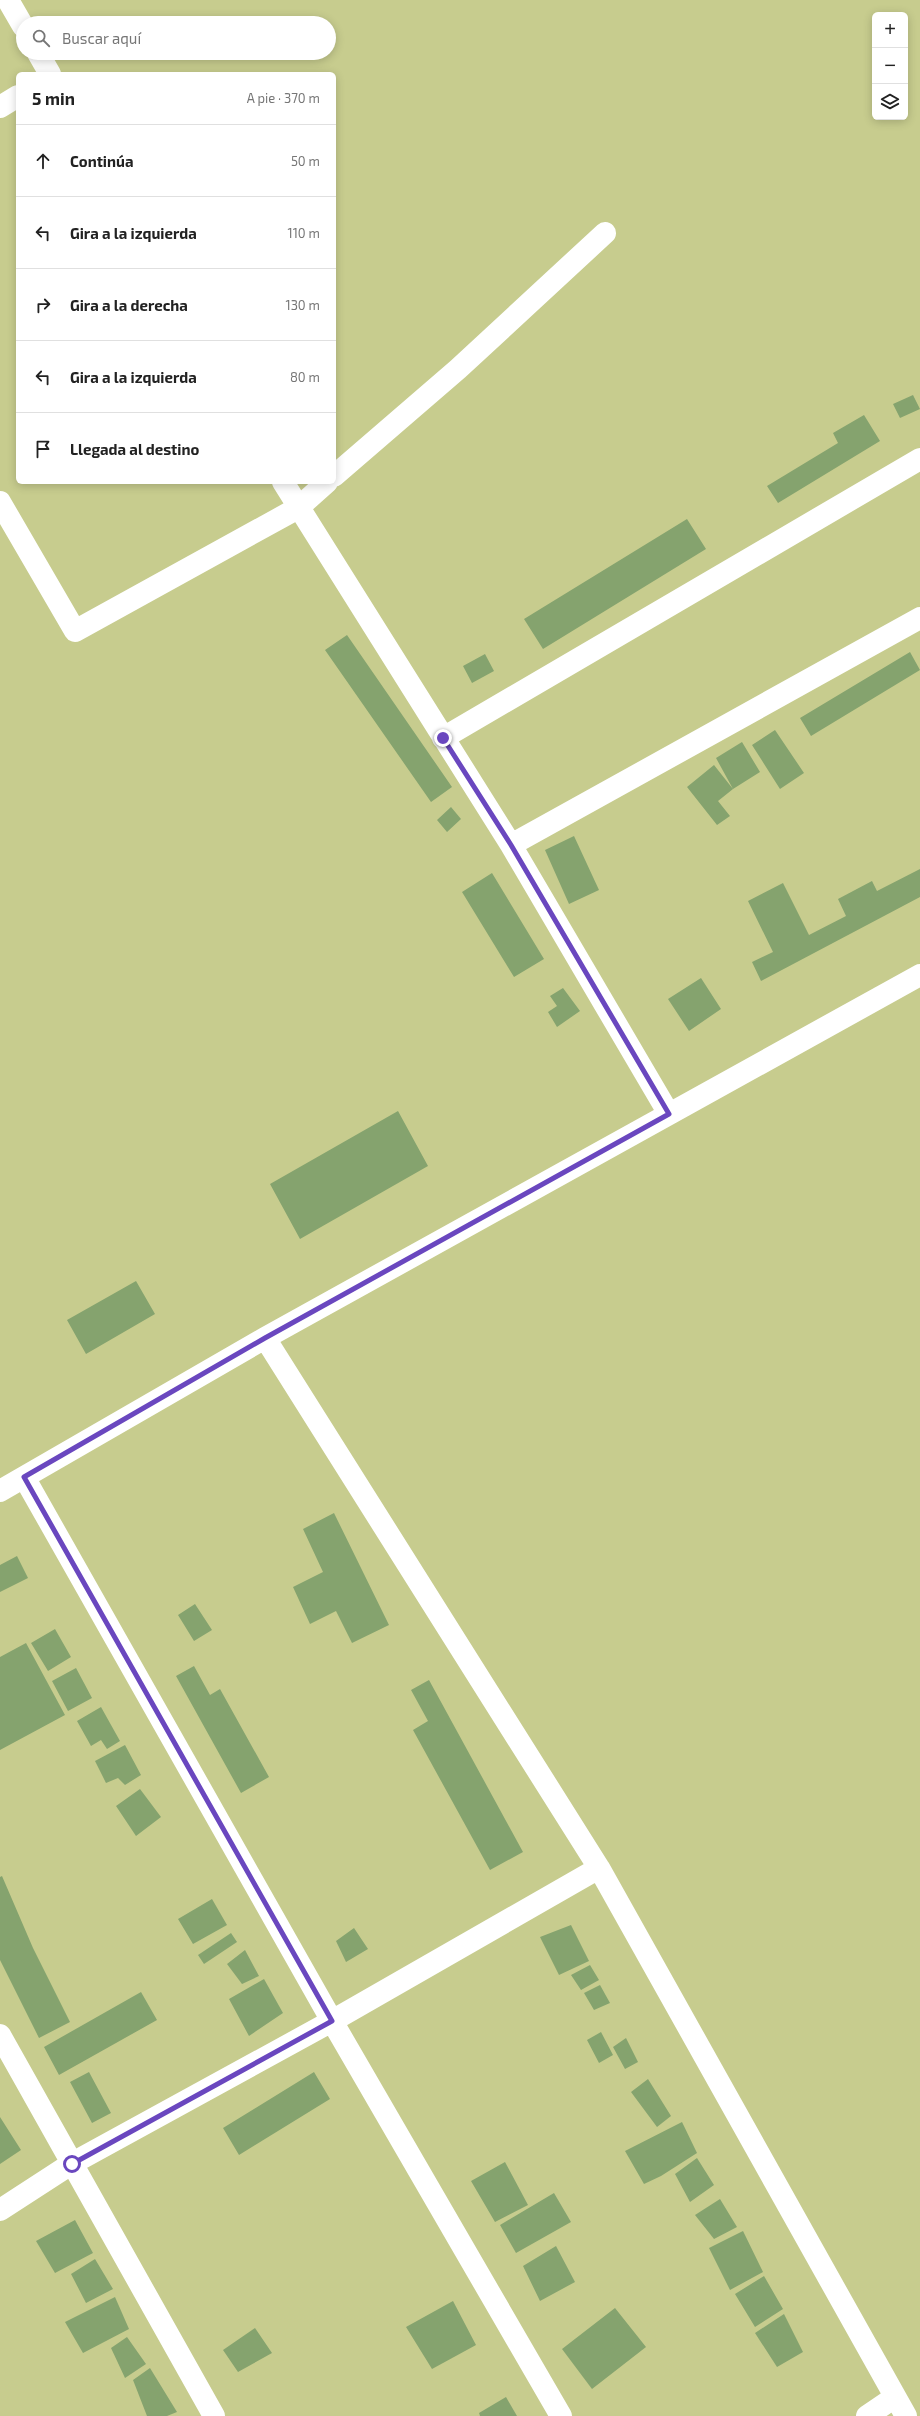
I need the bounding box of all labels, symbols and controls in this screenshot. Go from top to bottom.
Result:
map controls [872,12,908,120]
button: + [872,12,908,48]
search box [16,16,336,60]
icon: search [30,27,52,49]
text: Buscar aquí [62,29,141,47]
button: − [872,48,908,84]
button: layers [872,84,908,120]
text: 5 min [32,88,75,108]
text: A pie · 370 m [247,90,320,106]
icon: ahead [32,150,54,172]
text: Continúa [70,152,133,170]
text: 50 m [291,153,320,169]
icon: left [32,222,54,244]
text: Gira a la izquierda [70,224,197,242]
text: 110 m [288,225,320,241]
icon: right [32,294,54,316]
text: Gira a la derecha [70,296,188,314]
text: 130 m [285,297,320,313]
icon: left [32,366,54,388]
text: Gira a la izquierda [70,368,197,386]
text: 80 m [290,369,320,385]
icon: arrive [32,438,54,460]
text: Llegada al destino [70,440,199,458]
route end [434,729,452,747]
route start [63,2155,81,2173]

